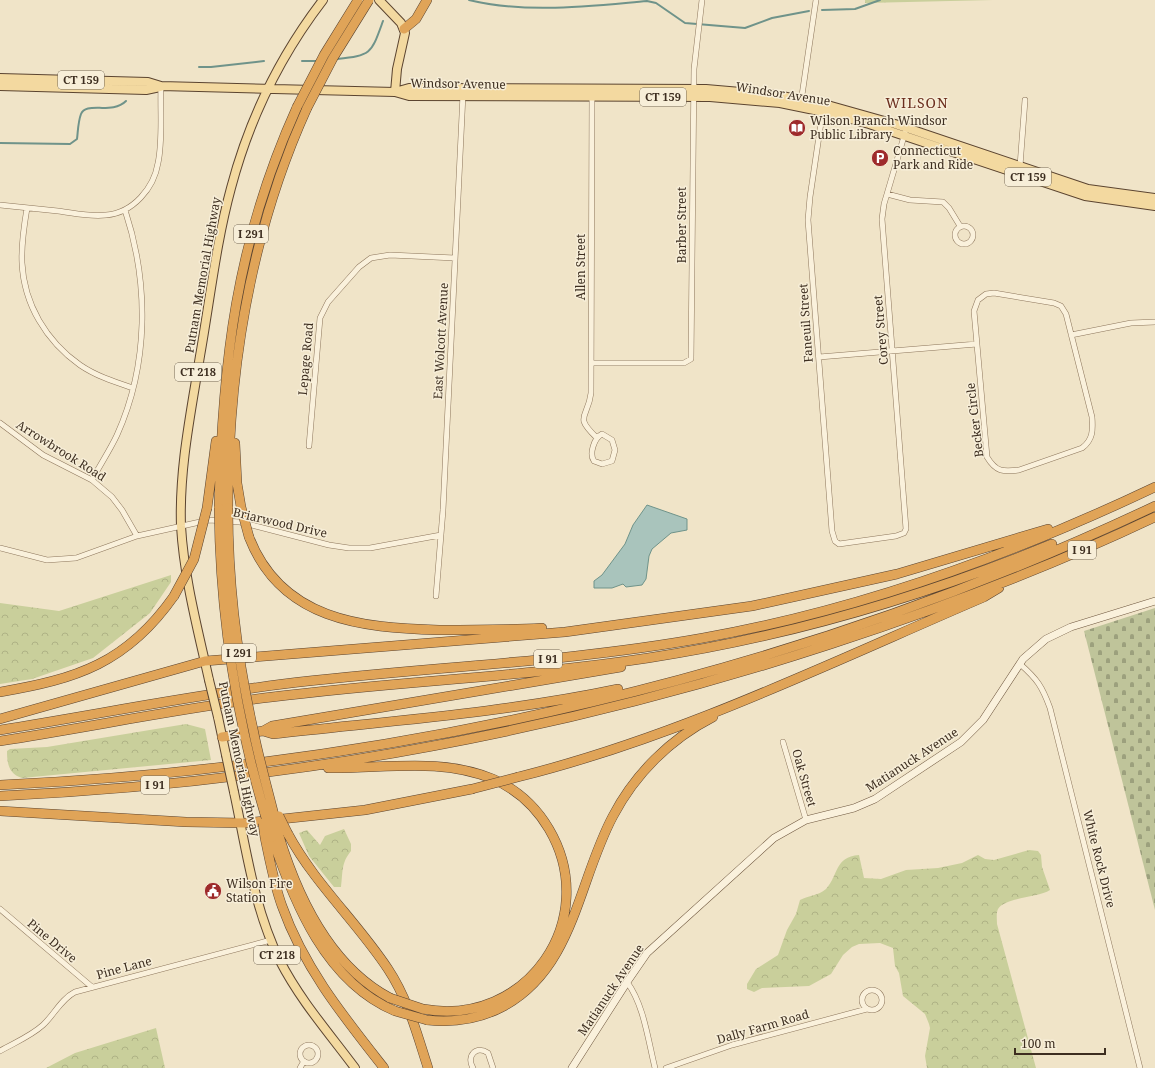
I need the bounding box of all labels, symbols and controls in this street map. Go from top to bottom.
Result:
road number: CT 159 [58,71,104,89]
street label: Windsor Avenue [410,74,506,93]
street label: Windsor Avenue [735,78,832,109]
road number: CT 159 [640,88,686,106]
district label: WILSON [885,93,949,112]
place label: Wilson Branch Windsor Public Library [810,112,948,143]
library icon: Wilson Branch Windsor Public Library [787,118,807,138]
place label: Connecticut Park and Ride [893,142,973,173]
parking icon: Connecticut Park and Ride [870,148,890,168]
road number: CT 159 [1005,168,1051,186]
street label: Barber Street [673,187,690,263]
street label: Putnam Memorial Highway [180,195,225,354]
road number: I 291 [234,225,268,243]
street label: Allen Street [572,234,589,300]
street label: East Wolcott Avenue [429,282,452,400]
street label: Faneuil Street [794,283,817,363]
street label: Corey Street [869,295,892,366]
street label: Lepage Road [294,321,317,396]
road number: CT 218 [175,363,221,381]
street label: Becker Circle [961,382,988,458]
street label: Arrowbrook Road [13,416,110,485]
street label: Briarwood Drive [231,503,329,542]
road number: I 91 [1068,541,1096,559]
road number: I 291 [222,644,256,662]
road number: I 91 [534,650,562,668]
street label: Putnam Memorial Highway [215,680,264,838]
street label: Matianuck Avenue [862,723,961,796]
street label: Oak Street [788,747,821,809]
road number: I 91 [141,776,169,794]
street label: White Rock Drive [1079,808,1120,910]
place label: Wilson Fire Station [226,875,292,906]
public building icon: Wilson Fire Station [203,881,223,901]
street label: Pine Drive [24,915,81,966]
street label: Matianuck Avenue [574,941,648,1039]
road number: CT 218 [254,946,300,964]
street label: Pine Lane [94,952,153,983]
street label: Dally Farm Road [715,1005,812,1048]
scale bar [1015,1030,1105,1056]
text: 100 m [1021,1035,1056,1052]

